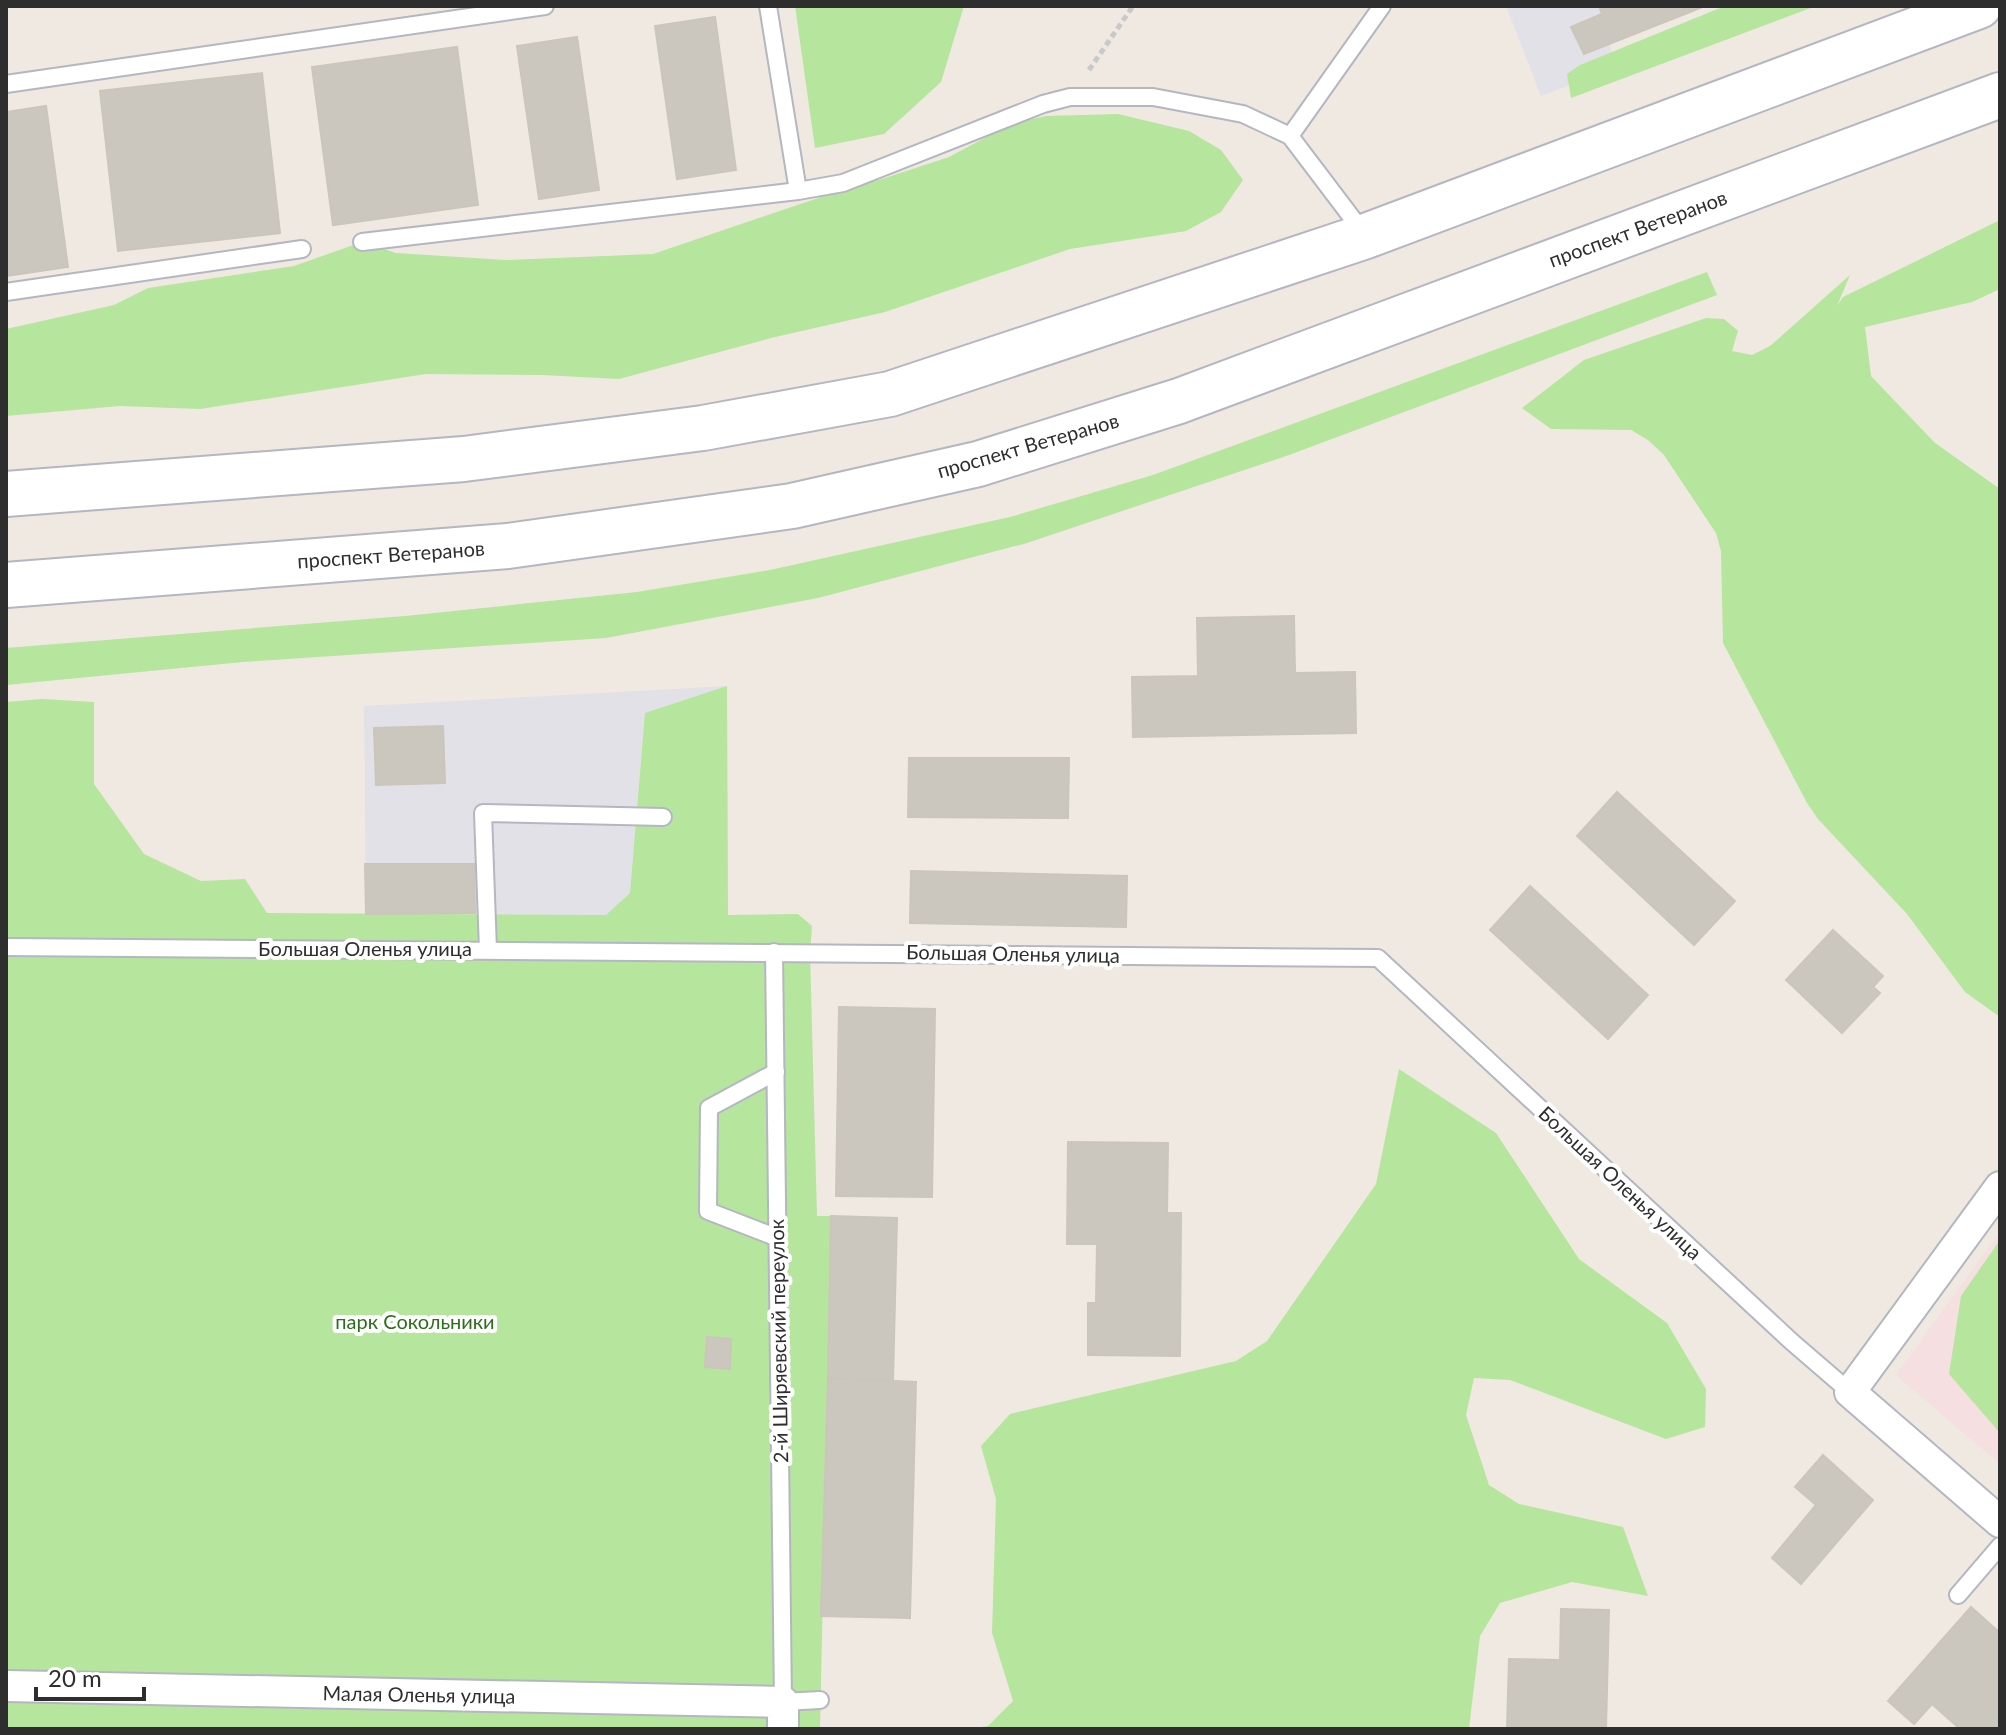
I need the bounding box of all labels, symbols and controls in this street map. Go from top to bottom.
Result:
street label: проспект Ветеранов [1545,185,1730,271]
street label: проспект Ветеранов [934,408,1121,482]
street label: проспект Ветеранов [296,535,486,573]
street label: Большая Оленья улица [258,936,472,960]
street label: Большая Оленья улица [906,939,1120,967]
street label: Большая Оленья улица [1534,1101,1707,1264]
street label: 2-й Ширяевский переулок [764,1218,792,1463]
park label: парк Сокольники [335,1309,495,1333]
scale bar [36,1651,144,1701]
text: 20 m [48,1663,102,1692]
street label: Малая Оленья улица [323,1680,516,1708]

